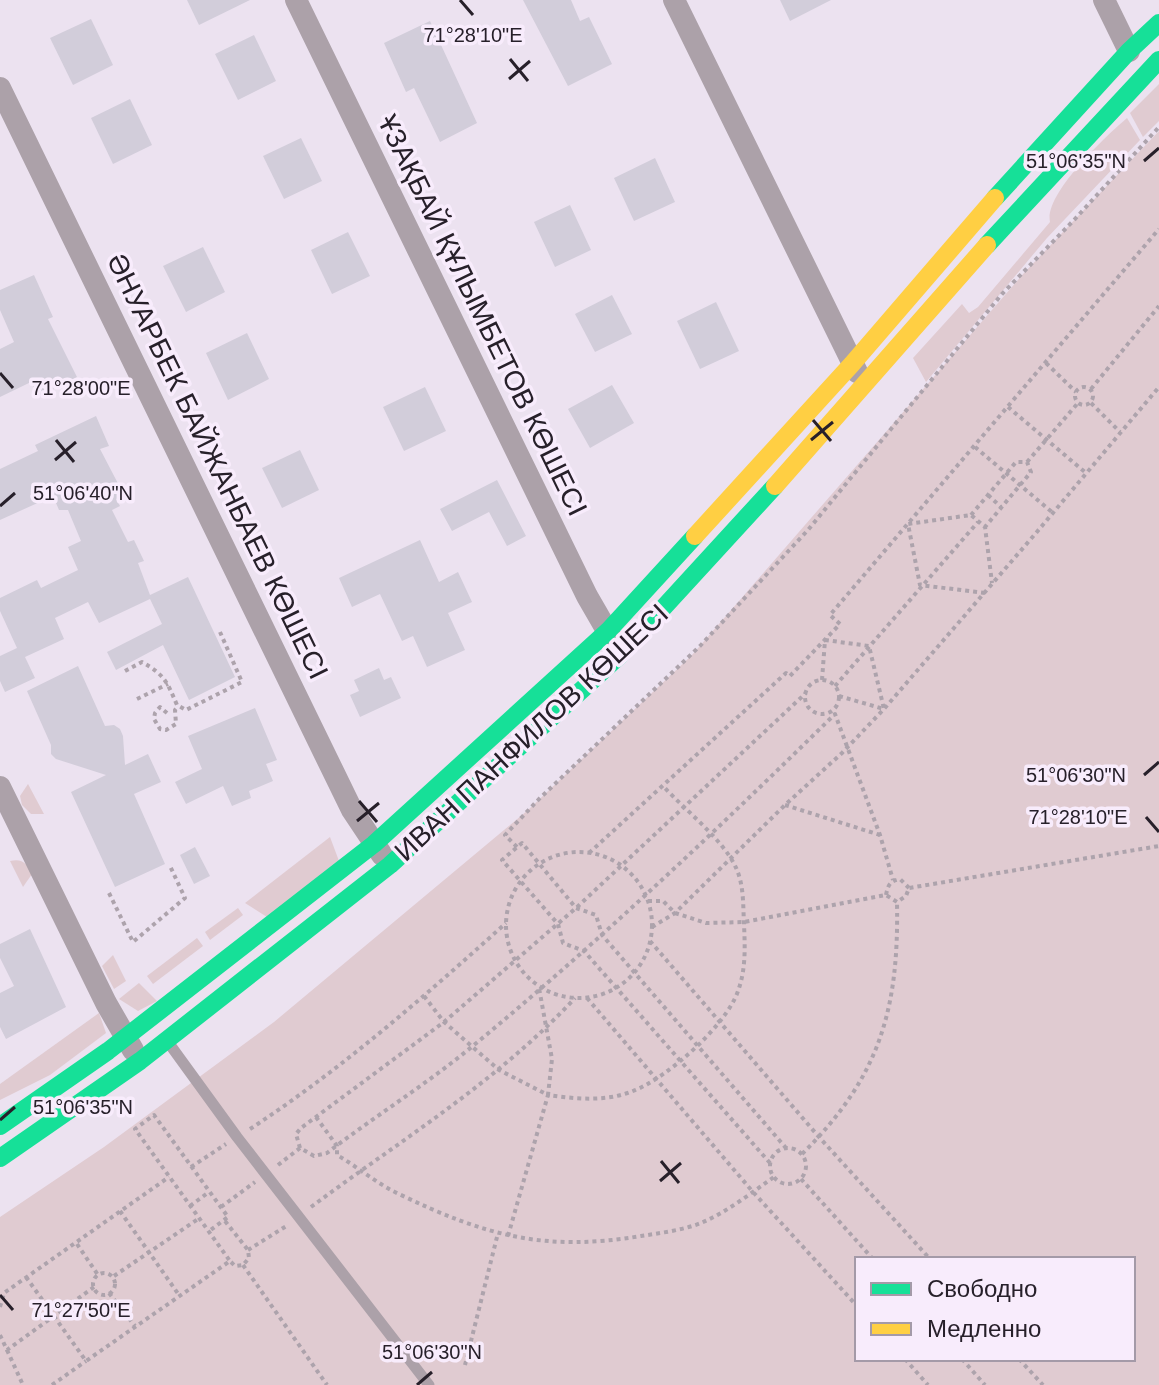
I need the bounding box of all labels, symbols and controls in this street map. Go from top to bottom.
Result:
text: 71°28'10"E [424,24,523,46]
street label: ҰЗАҚБАЙ ҚҰЛЫМБЕТОВ КӨШЕСІ [372,110,593,521]
text: 51°06'35"N [1026,150,1126,172]
street label: ӘНУАРБЕК БАЙЖАНБАЕВ КӨШЕСІ [101,249,334,684]
text: 71°28'00"E [32,377,131,399]
text: 51°06'40"N [33,482,133,504]
street label: ИВАН ПАНФИЛОВ КӨШЕСІ [388,598,674,867]
text: 51°06'30"N [1026,764,1126,786]
text: 71°28'10"E [1029,806,1128,828]
text: 51°06'35"N [33,1096,133,1118]
legend [855,1257,1135,1361]
text: Свободно [927,1275,1037,1302]
text: 71°27'50"E [32,1299,131,1321]
text: Медленно [927,1315,1041,1342]
text: 51°06'30"N [382,1341,482,1363]

